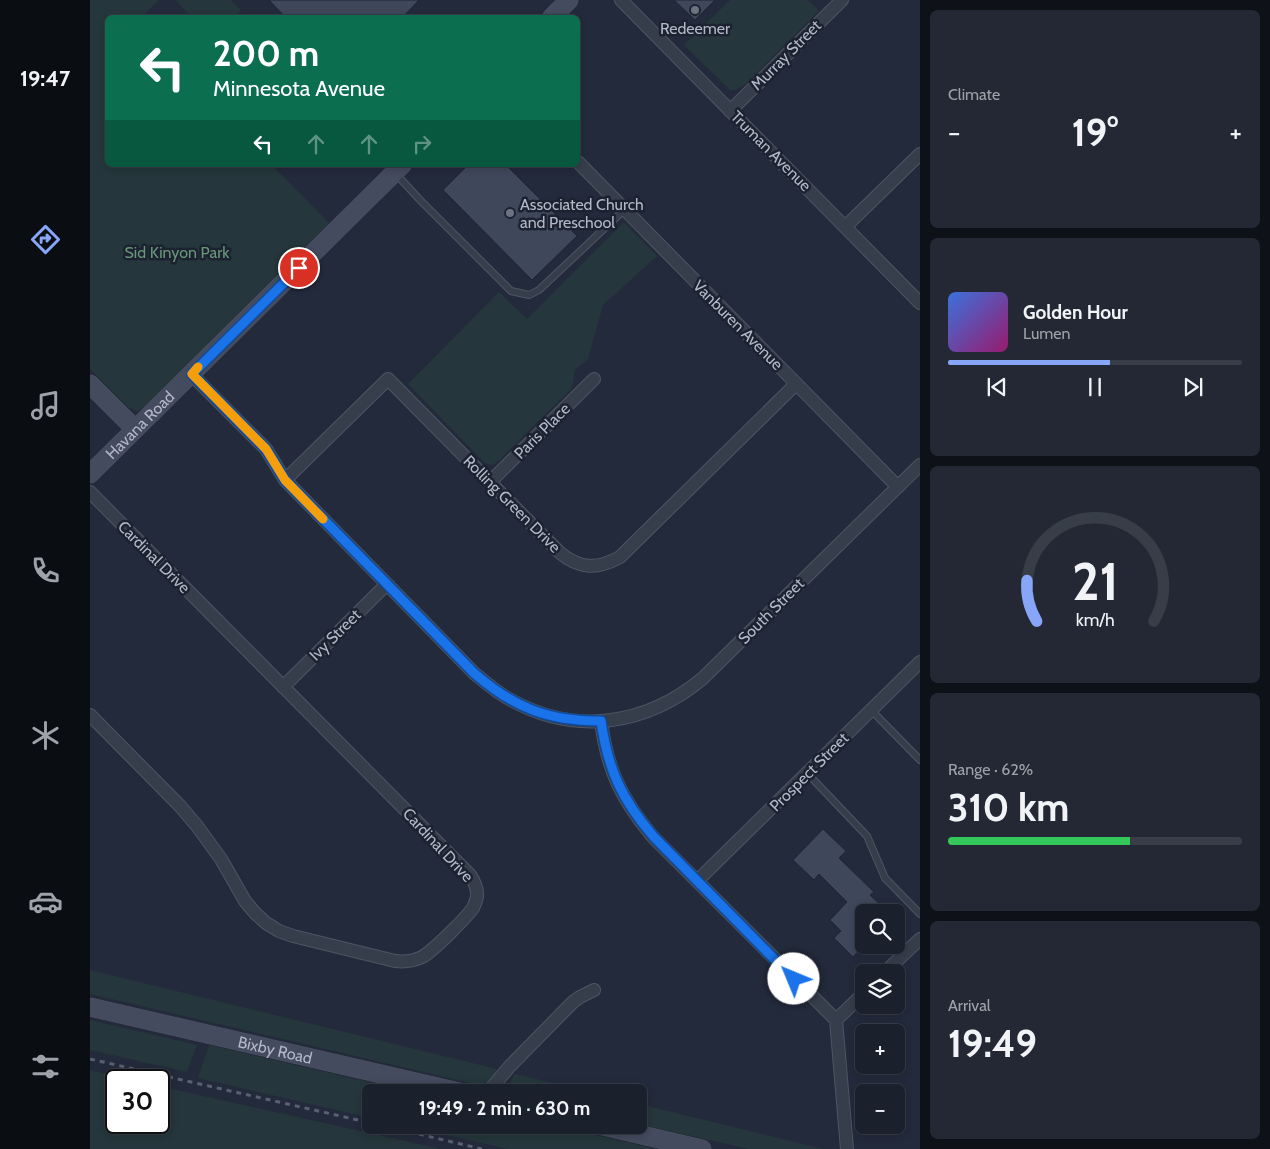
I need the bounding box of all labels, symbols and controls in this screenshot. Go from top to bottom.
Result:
marker: Redeemer [689,4,701,16]
street label: Murray Street [747,16,825,94]
place label: Redeemer [660,19,731,38]
text: 200 m [213,32,319,75]
icon: left [130,35,195,100]
text: 19:47 [20,65,70,92]
text: Minnesota Avenue [213,75,385,102]
text: Climate [948,85,1000,104]
street label: Truman Avenue [727,107,815,195]
text: 19° [1072,109,1118,156]
text: − [948,115,960,149]
text: + [1230,115,1242,149]
icon: left [249,130,277,158]
icon: ahead [302,130,330,158]
icon: ahead [355,130,383,158]
icon: right [408,130,436,158]
place label: Associated Church and Preschool [520,195,644,232]
marker: Associated Church and Preschool [504,207,516,219]
icon: directions [28,222,63,257]
park label: Sid Kinyon Park [125,243,230,262]
pin [278,247,320,289]
icon: arrive [285,254,313,282]
street label: Vanburen Avenue [689,276,787,374]
text: Golden Hour [1023,301,1128,324]
text: Lumen [1023,324,1070,343]
icon: previous [983,373,1011,401]
icon: pause [1081,373,1109,401]
icon: next [1179,373,1207,401]
street label: Havana Road [101,387,178,463]
icon: music [28,388,63,423]
street label: Paris Place [510,399,574,463]
street label: Rolling Green Drive [459,451,565,557]
street label: Cardinal Drive [114,517,194,597]
text: 21 [1072,550,1118,613]
icon: phone [28,553,63,588]
street label: South Street [734,574,808,648]
street label: Ivy Street [305,605,365,665]
text: km/h [1075,609,1115,630]
icon: climate [28,718,63,753]
street label: Prospect Street [766,728,853,815]
text: Range · 62% [948,760,1033,779]
text: 310 km [948,784,1069,831]
street label: Cardinal Drive [399,804,477,886]
icon: car [28,884,63,919]
map controls [855,904,905,1134]
button: search [855,904,905,954]
position arrow [767,952,819,1004]
button: layers [855,964,905,1014]
text: Arrival [948,996,991,1015]
text: 19:49 [948,1020,1037,1067]
button: + [855,1024,905,1074]
street label: Bixby Road [236,1032,314,1067]
icon: filters [28,1049,63,1084]
speed limit sign: 30 [105,1069,170,1134]
button: − [855,1084,905,1134]
text: 19:49 · 2 min · 630 m [419,1097,590,1120]

